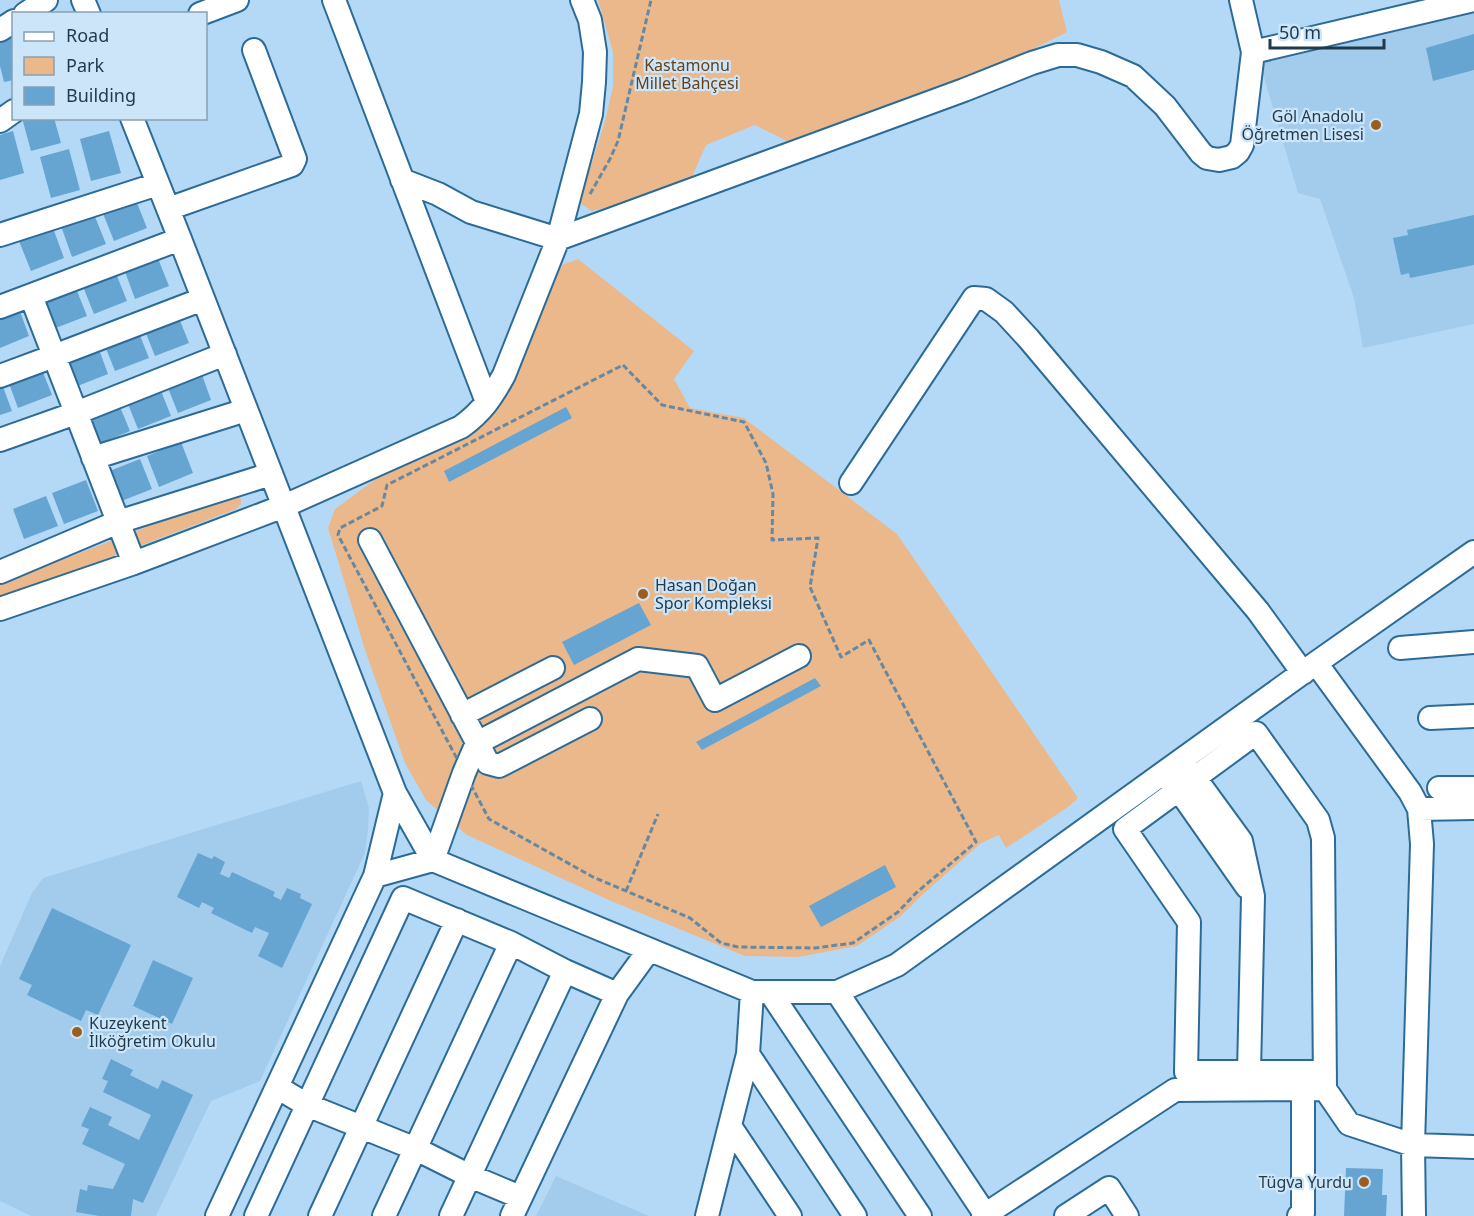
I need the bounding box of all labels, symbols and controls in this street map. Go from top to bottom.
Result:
legend [12,12,207,120]
scale bar [1270,12,1384,50]
text: 50 m [1279,20,1321,44]
text: Road [66,23,109,47]
text: Park [66,53,104,77]
park label: Kastamonu Millet Bahçesi [635,54,739,94]
text: Building [66,83,136,107]
place label: Göl Anadolu Öğretmen Lisesi [1242,105,1364,145]
marker: Göl Anadolu Öğretmen Lisesi [1369,118,1383,132]
place label: Hasan Doğan Spor Kompleksi [655,574,772,614]
marker: Hasan Doğan Spor Kompleksi [636,587,650,601]
place label: Kuzeykent İlköğretim Okulu [89,1012,216,1052]
marker: Kuzeykent İlköğretim Okulu [70,1025,84,1039]
place label: Tügva Yurdu [1258,1171,1352,1193]
marker: Tügva Yurdu [1357,1175,1371,1189]

